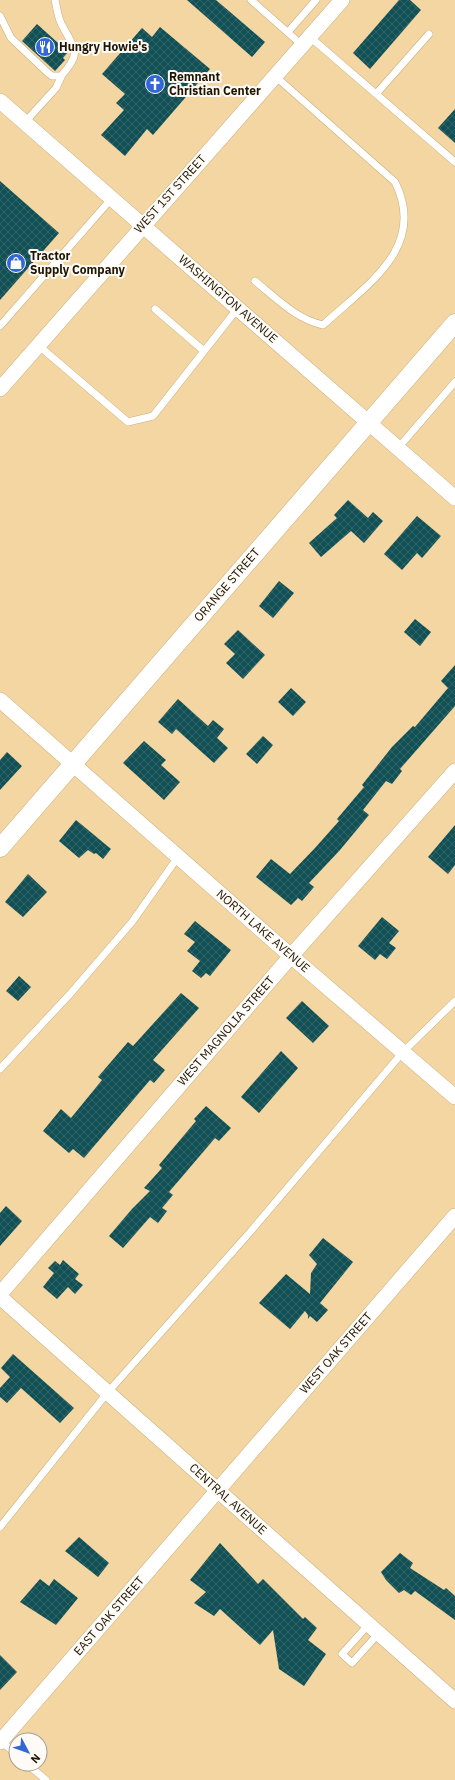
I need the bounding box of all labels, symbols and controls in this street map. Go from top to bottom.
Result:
restaurant icon: Hungry Howie's [34,36,56,58]
place label: Hungry Howie's [59,39,147,54]
place label: Remnant Christian Center [169,69,261,98]
church icon: Remnant Christian Center [144,73,166,95]
street label: WEST 1ST STREET [131,151,209,236]
place label: Tractor Supply Company [30,248,126,277]
street label: WASHINGTON AVENUE [176,251,281,346]
shop icon: Tractor Supply Company [5,252,27,274]
street label: ORANGE STREET [191,545,263,625]
street label: NORTH LAKE AVENUE [213,886,313,975]
street label: WEST MAGNOLIA STREET [174,973,277,1089]
street label: WEST OAK STREET [296,1309,375,1396]
street label: CENTRAL AVENUE [186,1460,270,1537]
street label: EAST OAK STREET [70,1573,147,1658]
north arrow [8,1732,48,1772]
text: N [28,1751,43,1766]

